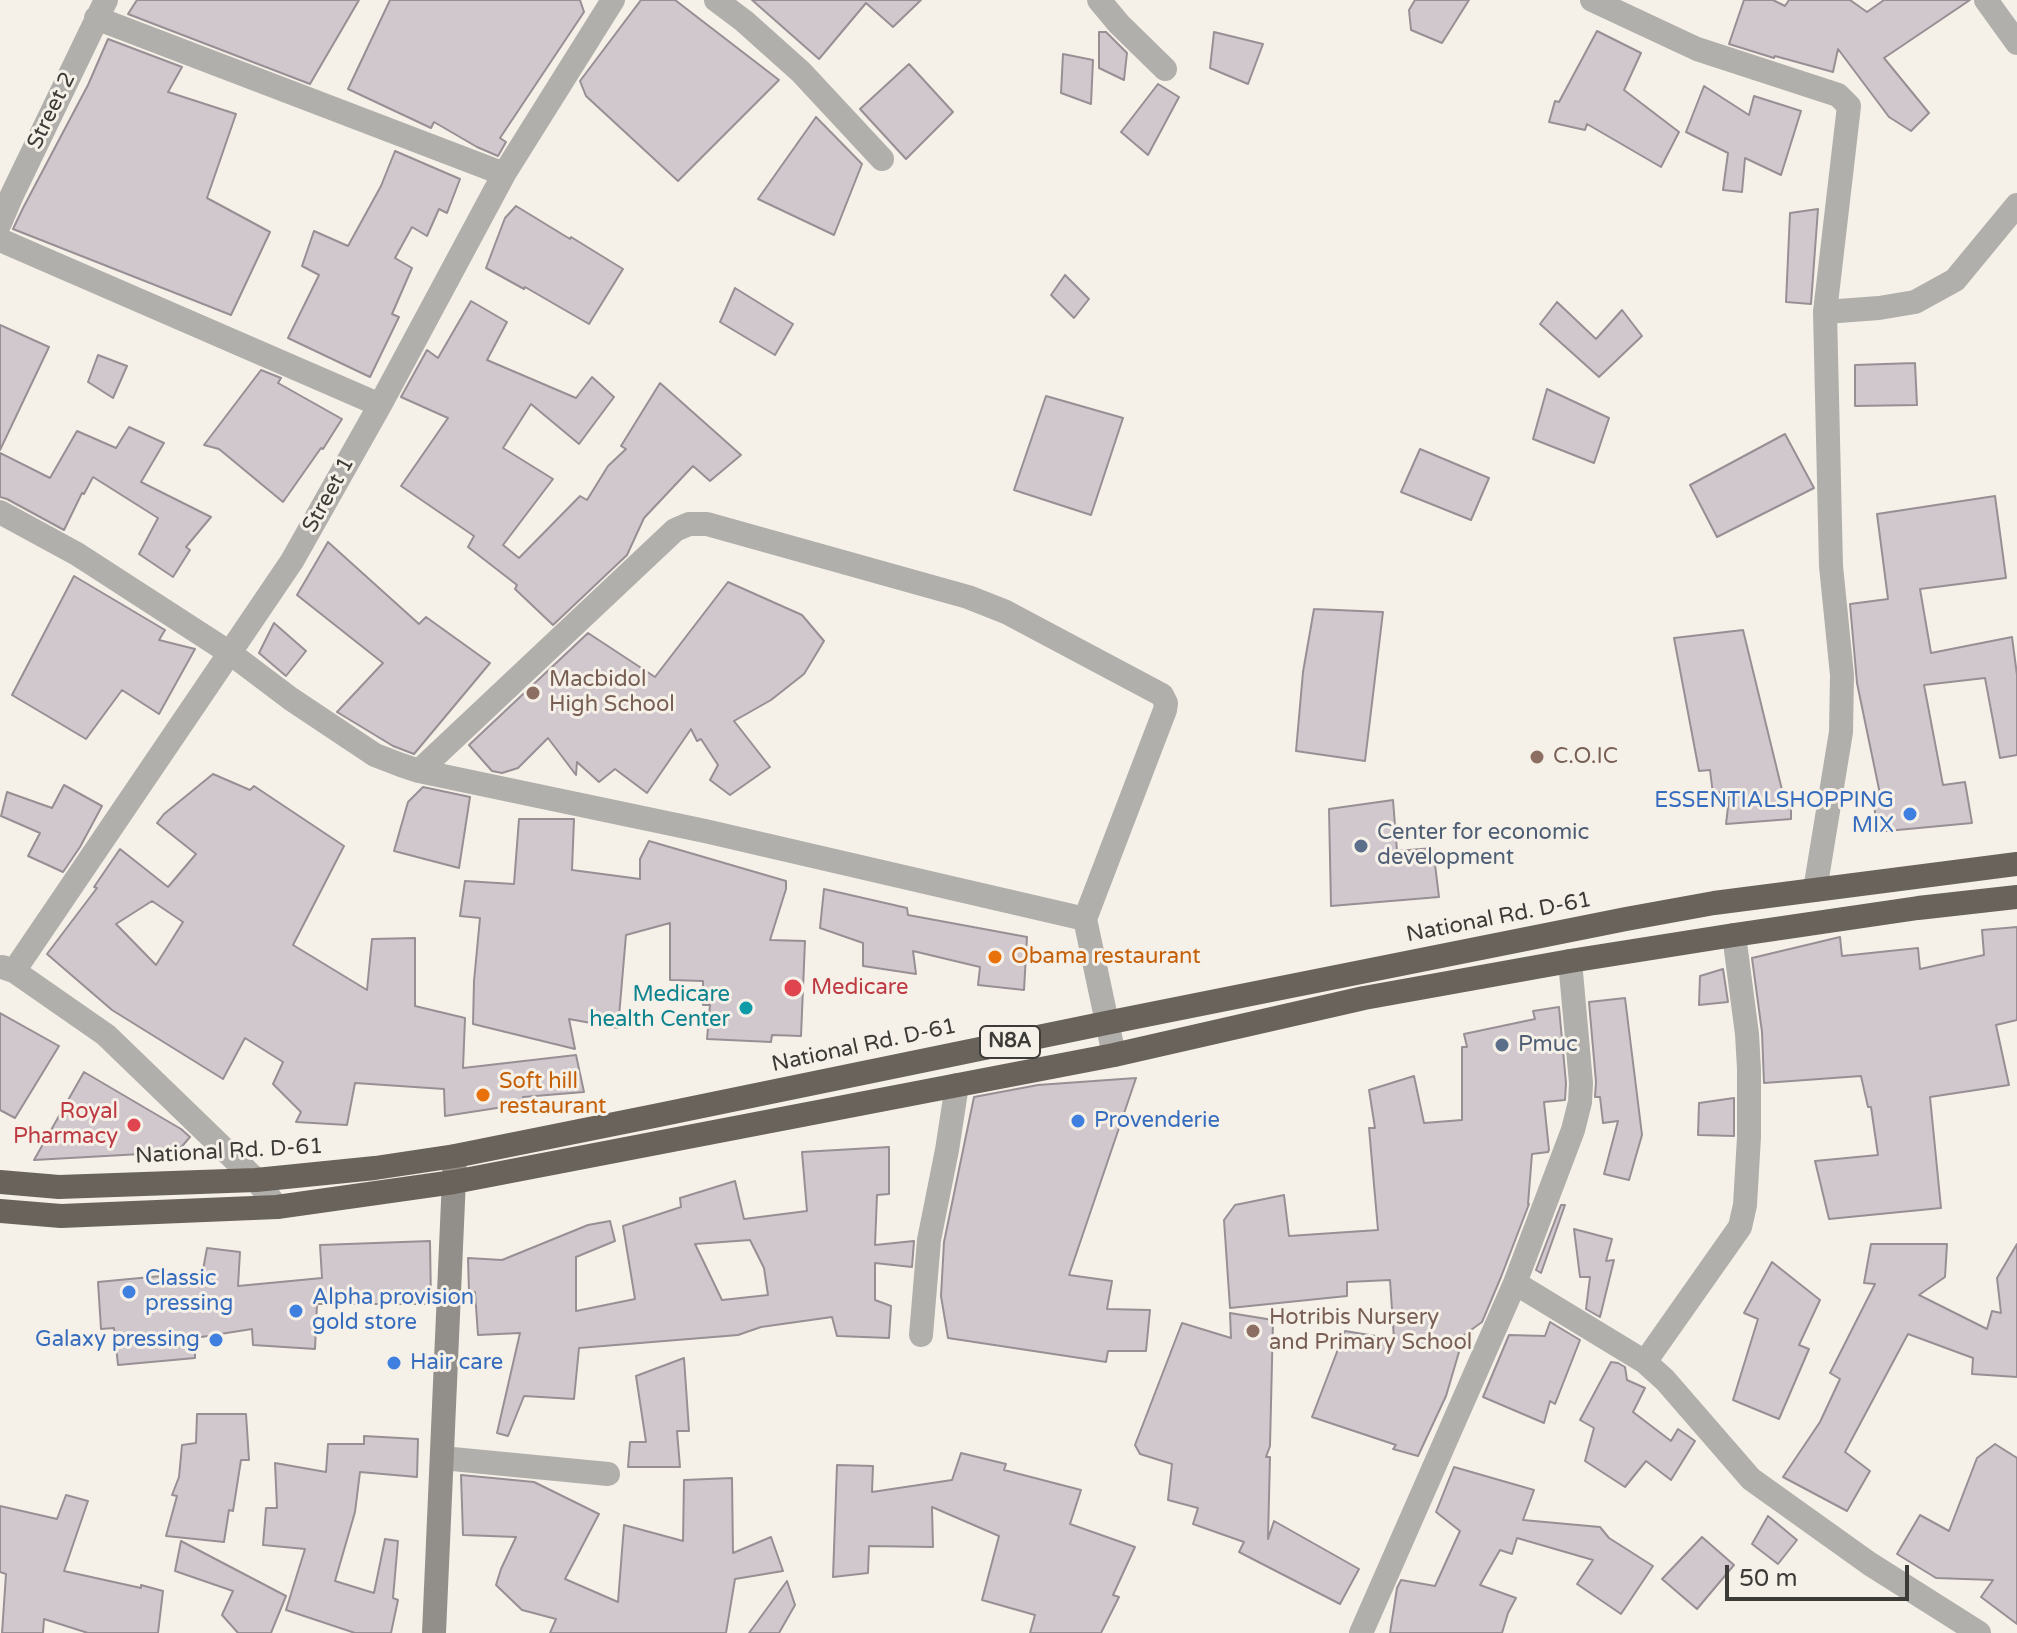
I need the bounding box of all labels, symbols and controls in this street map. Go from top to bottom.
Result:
street label: Street 2 [22,68,82,154]
street label: Street 1 [297,453,361,537]
place label: Macbidol High School [549,667,675,718]
marker: Macbidol High School [524,684,542,702]
place label: C.O.IC [1553,744,1618,770]
marker: C.O.IC [1528,748,1546,766]
place label: ESSENTIALSHOPPING MIX [1654,788,1894,840]
marker: ESSENTIALSHOPPING MIX [1901,805,1919,823]
place label: Center for economic development [1377,820,1589,872]
marker: Center for economic development [1352,837,1370,855]
street label: National Rd. D-61 [1404,887,1594,949]
place label: Obama restaurant [1011,944,1201,970]
marker: Obama restaurant [986,948,1004,966]
place label: Medicare [811,975,908,1001]
marker: Medicare [782,977,804,999]
place label: Medicare health Center [589,982,730,1034]
marker: Medicare health Center [737,999,755,1017]
street label: National Rd. D-61 [769,1014,959,1078]
road number: N8A [980,1026,1040,1058]
place label: Pmuc [1518,1032,1578,1058]
marker: Pmuc [1493,1036,1511,1054]
place label: Soft hill restaurant [499,1069,606,1120]
marker: Soft hill restaurant [474,1086,492,1104]
place label: Royal Pharmacy [13,1099,118,1150]
place label: Provenderie [1094,1108,1220,1134]
marker: Provenderie [1069,1112,1087,1130]
marker: Royal Pharmacy [125,1116,143,1134]
street label: National Rd. D-61 [134,1134,324,1170]
place label: Classic pressing [145,1266,233,1318]
marker: Classic pressing [120,1283,138,1301]
place label: Alpha provision gold store [312,1285,474,1336]
marker: Alpha provision gold store [287,1302,305,1320]
place label: Hotribis Nursery and Primary School [1269,1305,1472,1356]
marker: Hotribis Nursery and Primary School [1244,1322,1262,1340]
place label: Galaxy pressing [35,1327,200,1353]
marker: Galaxy pressing [207,1331,225,1349]
place label: Hair care [410,1350,503,1376]
marker: Hair care [385,1354,403,1372]
scale bar [1729,1549,1913,1599]
text: 50 m [1739,1564,1797,1593]

